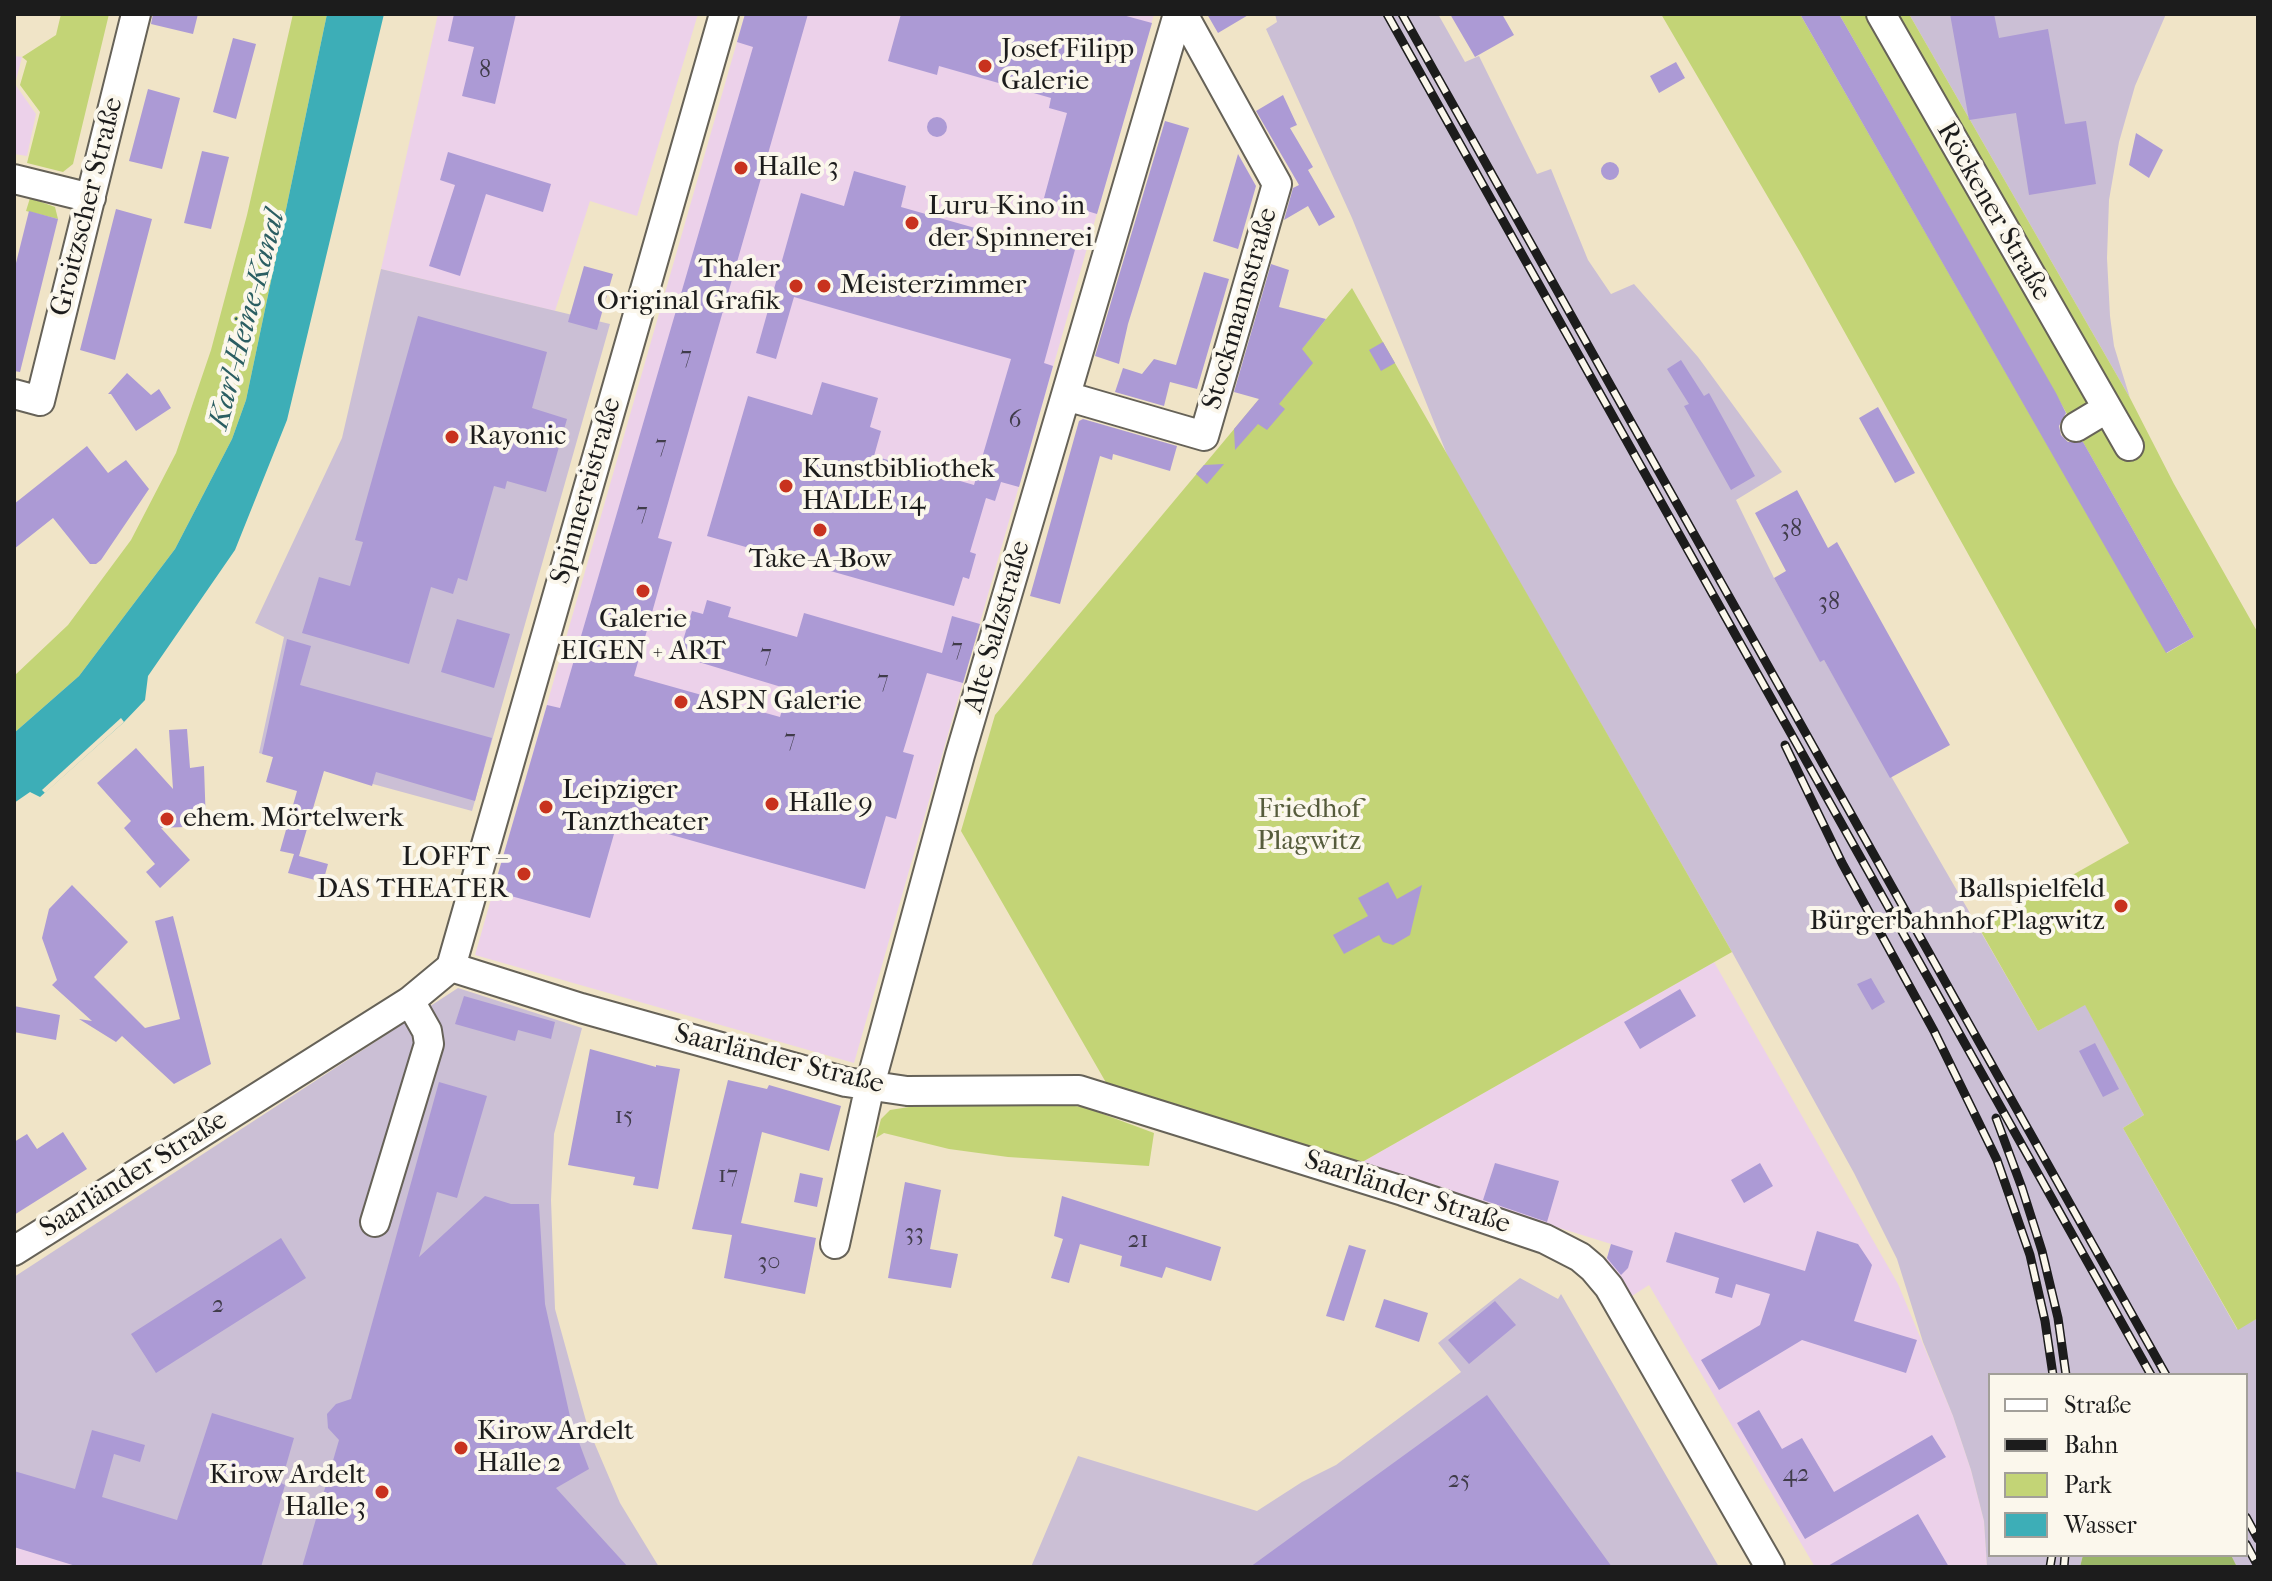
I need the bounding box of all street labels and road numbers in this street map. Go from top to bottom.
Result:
street label: Groitzscher Straße [45,94,131,320]
street label: Röckener Straße [1928,117,2058,307]
street label: Stockmannstraße [1196,204,1286,414]
street label: Spinnereistraße [544,394,630,588]
street label: Alte Salzstraße [957,537,1039,717]
street label: Saarländer Straße [671,1018,887,1102]
street label: Saarländer Straße [34,1104,234,1246]
street label: Saarländer Straße [1300,1144,1514,1242]

